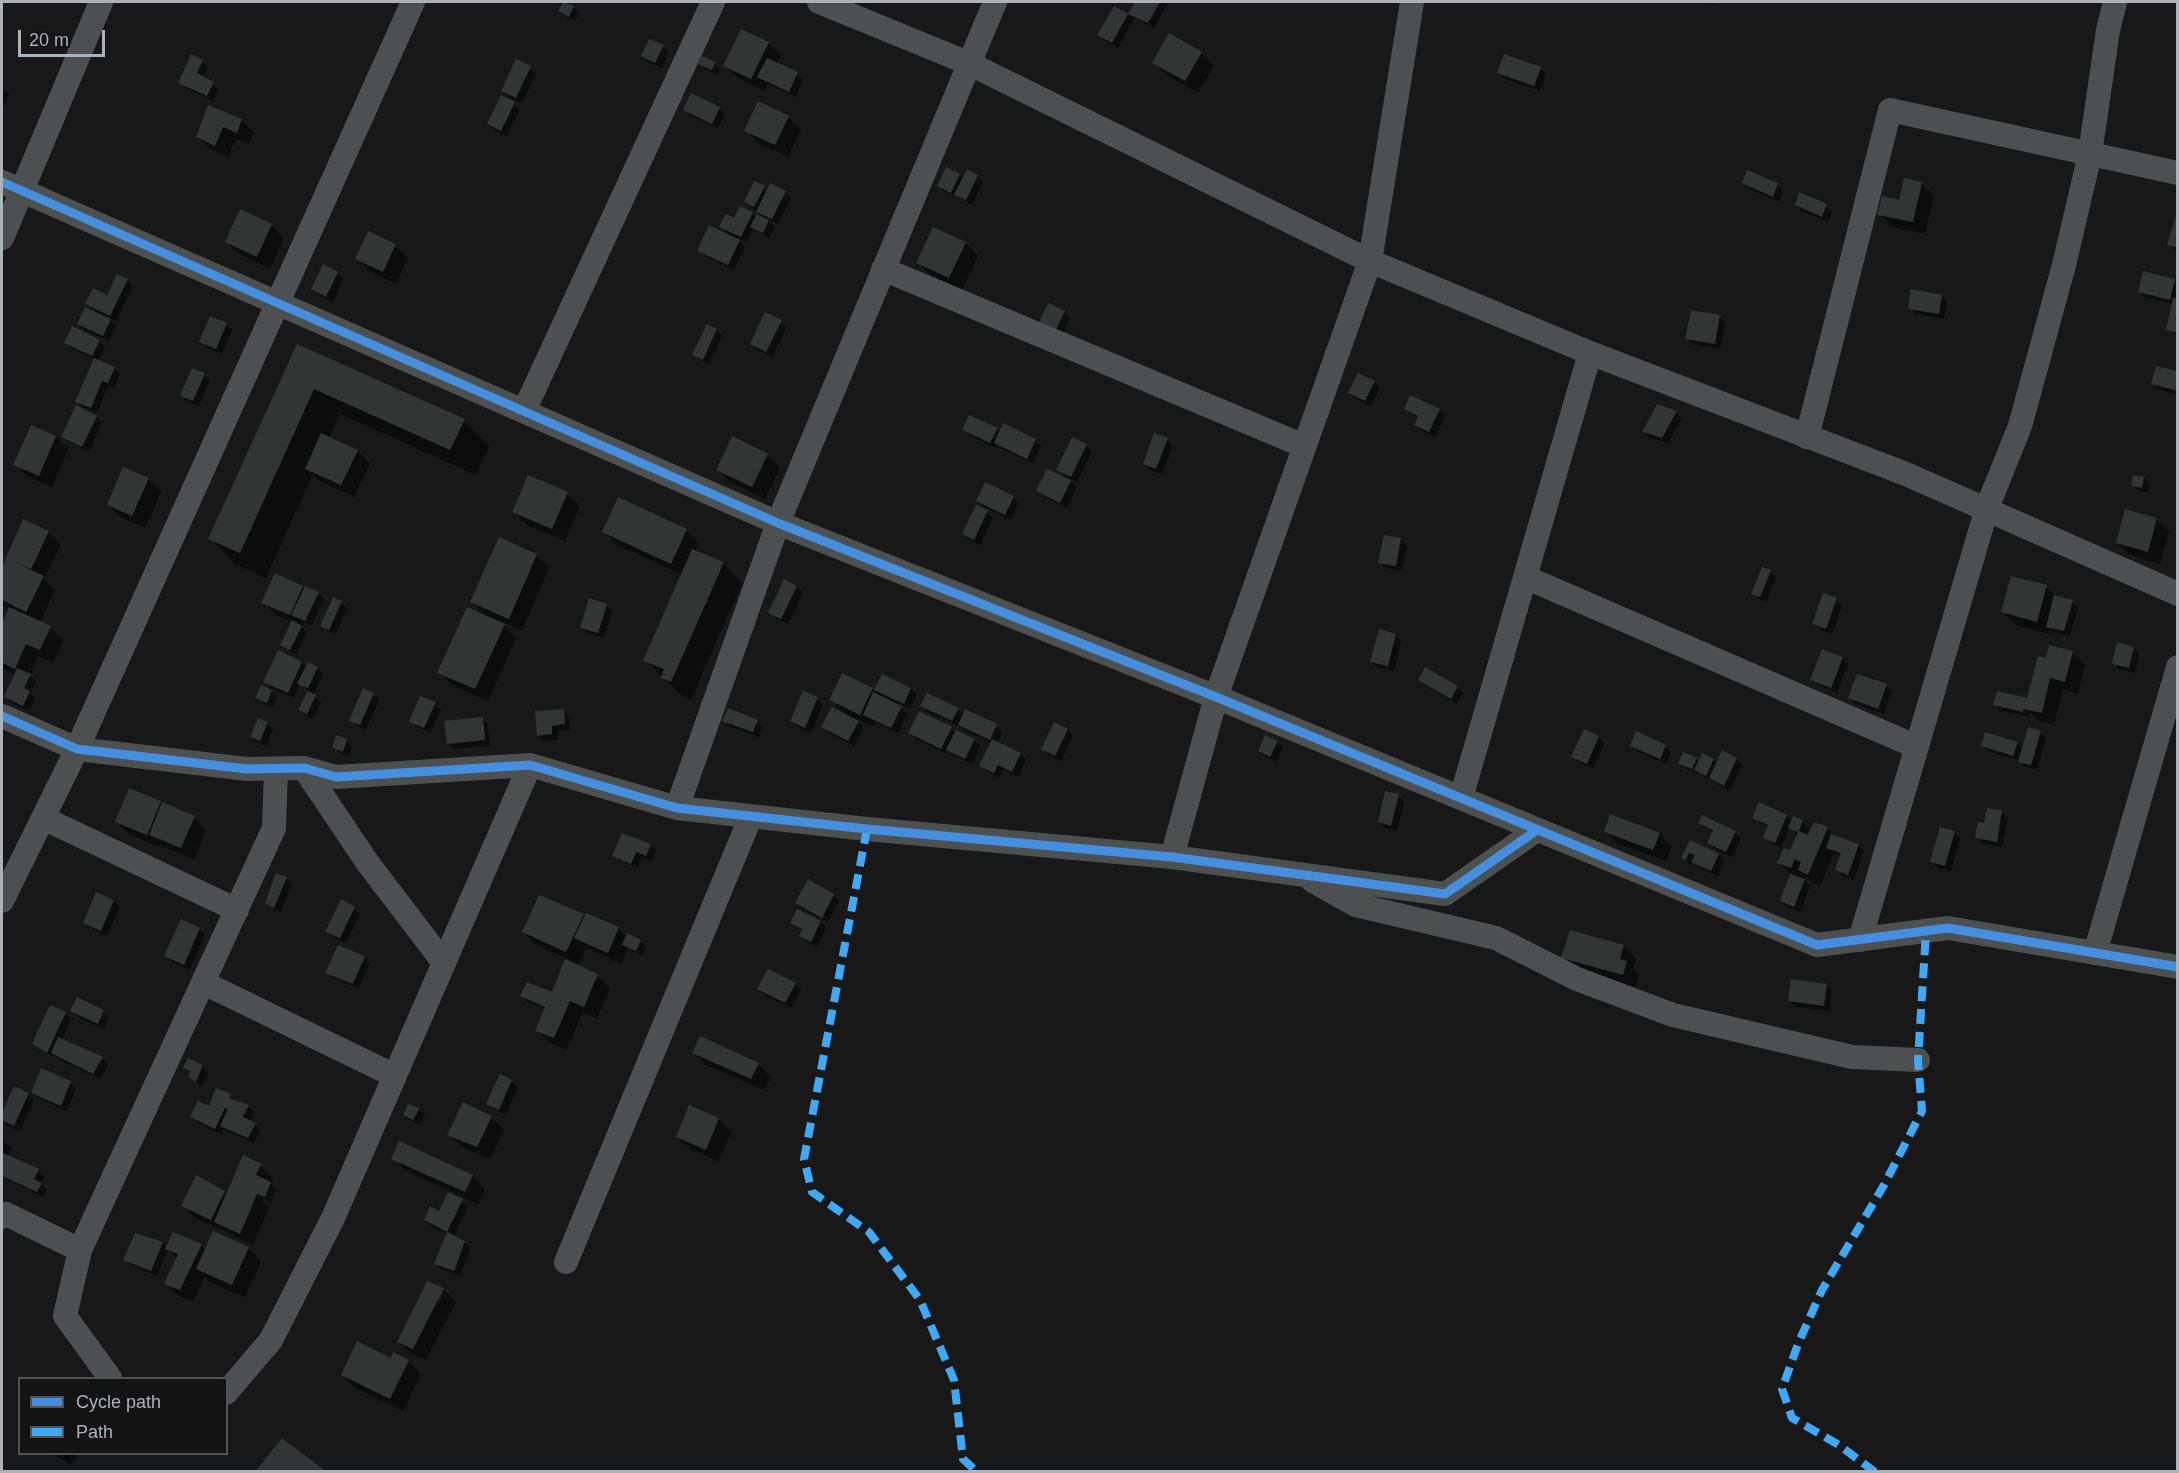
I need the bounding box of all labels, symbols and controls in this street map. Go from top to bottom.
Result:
scale bar [21,18,108,56]
text: 20 m [29,30,69,50]
legend [18,1377,228,1455]
text: Cycle path [76,1392,161,1412]
text: Path [76,1422,113,1442]

